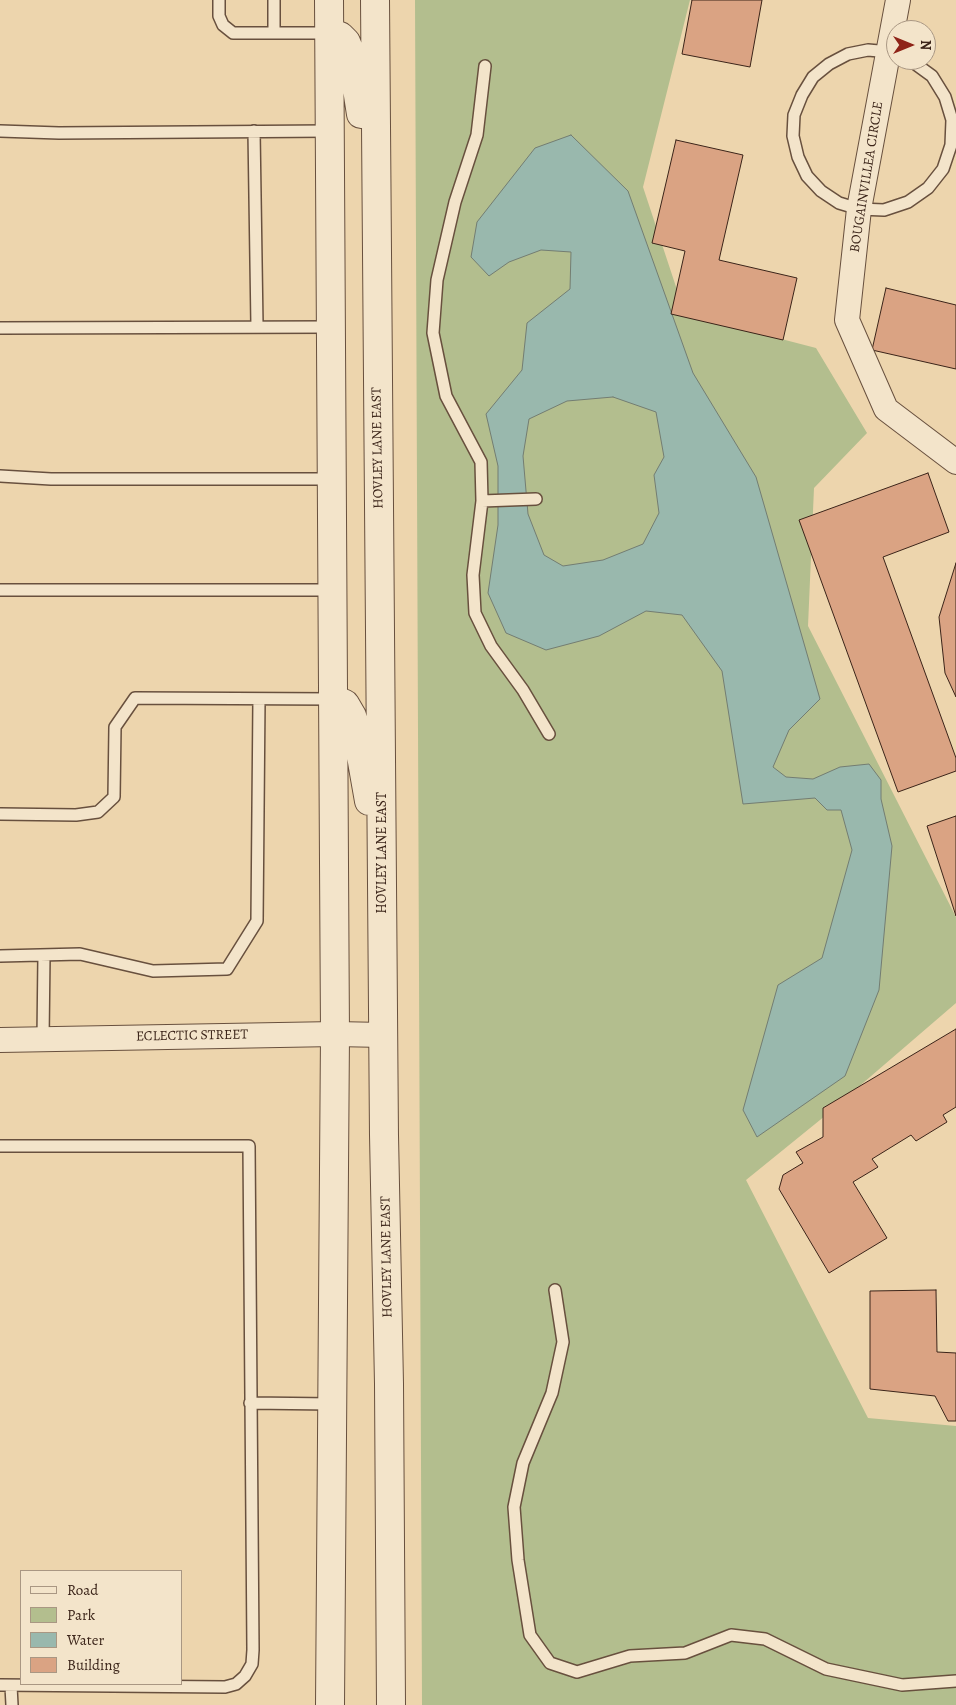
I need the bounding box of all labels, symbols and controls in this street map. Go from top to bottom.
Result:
north arrow [886,20,936,70]
text: N [916,40,935,50]
street label: BOUGAINVILLEA CIRCLE [847,100,887,254]
street label: HOVLEY LANE EAST [369,387,387,509]
street label: HOVLEY LANE EAST [375,792,391,914]
street label: ECLECTIC STREET [136,1027,248,1045]
street label: HOVLEY LANE EAST [378,1196,396,1318]
legend [20,1570,182,1685]
text: Road [67,1580,98,1600]
text: Park [67,1605,95,1625]
text: Water [67,1630,104,1650]
text: Building [67,1655,120,1675]

